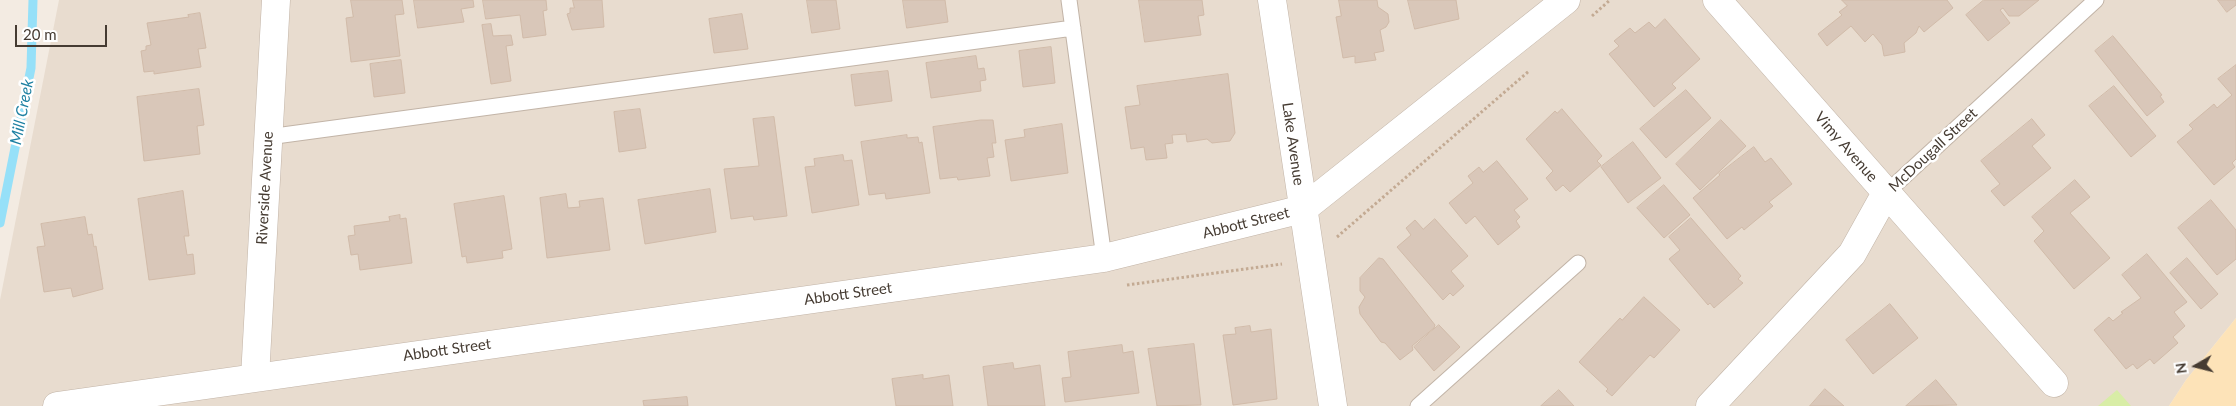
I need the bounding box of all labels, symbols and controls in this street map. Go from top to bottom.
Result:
scale bar [18,15,110,47]
text: 20 m [23,25,57,43]
water label: Mill Creek [6,78,38,146]
street label: Lake Avenue [1278,101,1308,187]
street label: McDougall Street [1885,104,1981,196]
street label: Vimy Avenue [1811,108,1881,186]
street label: Riverside Avenue [253,131,277,245]
street label: Abbott Street [1201,204,1291,242]
street label: Abbott Street [803,279,893,309]
street label: Abbott Street [402,335,492,365]
north arrow [2171,341,2221,391]
text: N [2171,362,2190,375]

